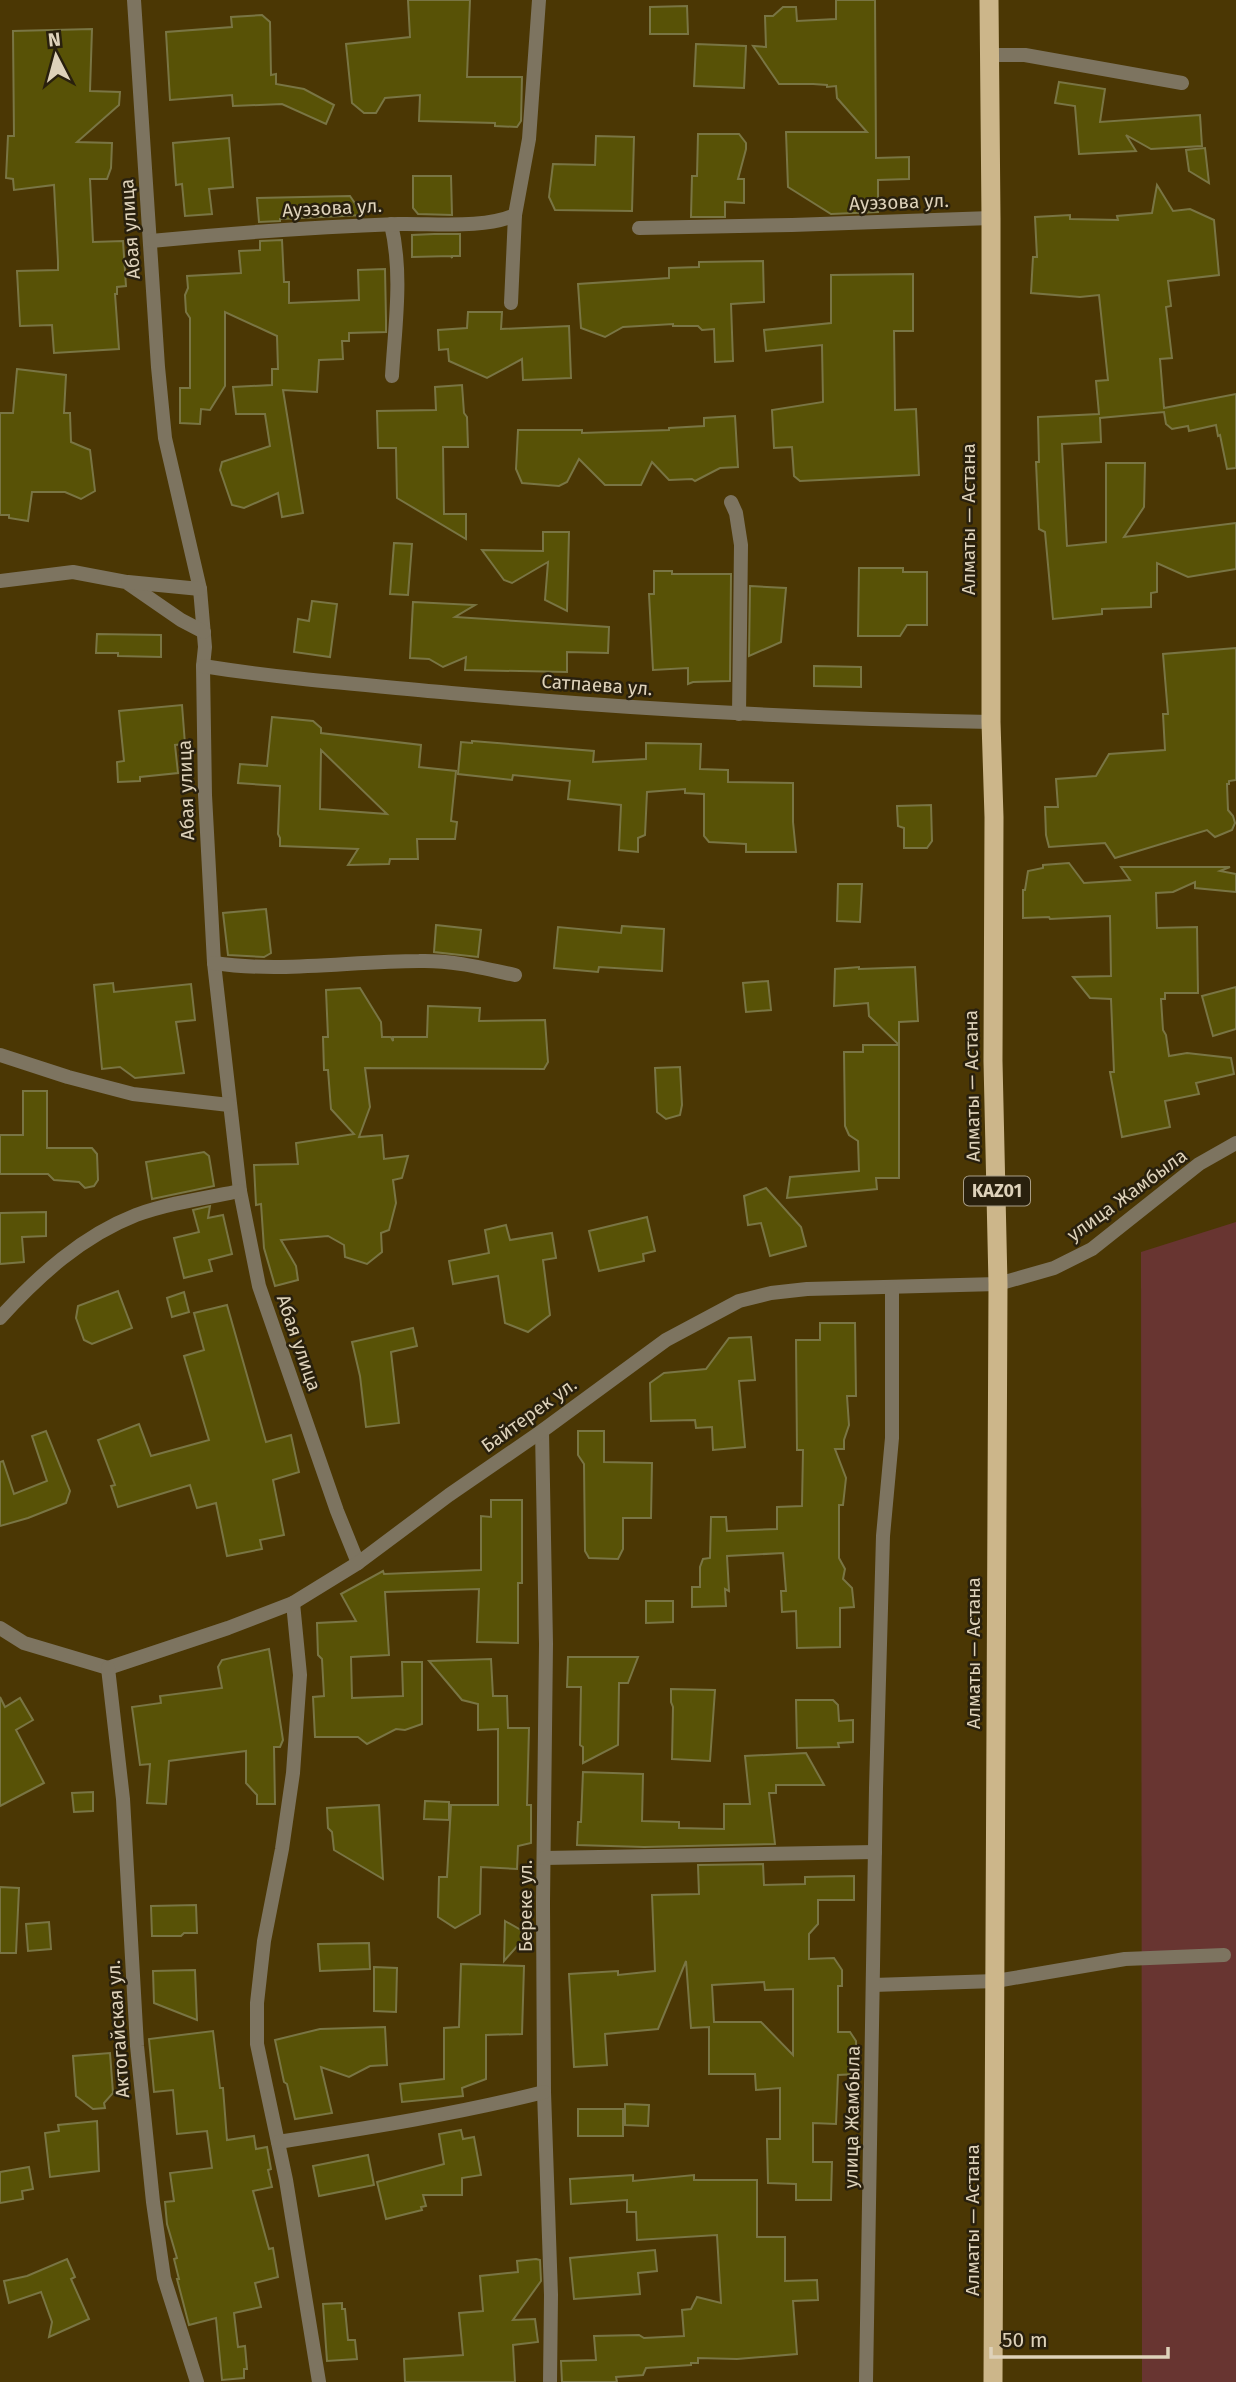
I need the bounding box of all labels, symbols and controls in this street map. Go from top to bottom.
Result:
north arrow [21,21,91,91]
text: N [47,27,62,52]
street label: Абая улица [115,178,145,280]
street label: Ауэзова ул. [849,189,949,215]
street label: Ауэзова ул. [282,194,382,222]
street label: Алматы — Астана [957,443,980,595]
street label: Сатпаева ул. [541,670,653,700]
street label: Абая улица [173,739,199,841]
street label: Алматы — Астана [959,1010,985,1162]
street label: улица Жамбыла [1062,1144,1192,1246]
road number: KАZ01 [964,1176,1030,1206]
street label: Абая улица [272,1292,326,1394]
street label: Байтерек ул. [477,1373,581,1457]
street label: Алматы — Астана [962,1577,985,1729]
street label: Береке ул. [514,1860,537,1952]
street label: Актогайская ул. [102,1959,134,2099]
street label: улица Жамбыла [839,2045,865,2189]
street label: Алматы — Астана [961,2144,984,2296]
scale bar [991,2316,1168,2360]
text: 50 m [1002,2327,1048,2353]

